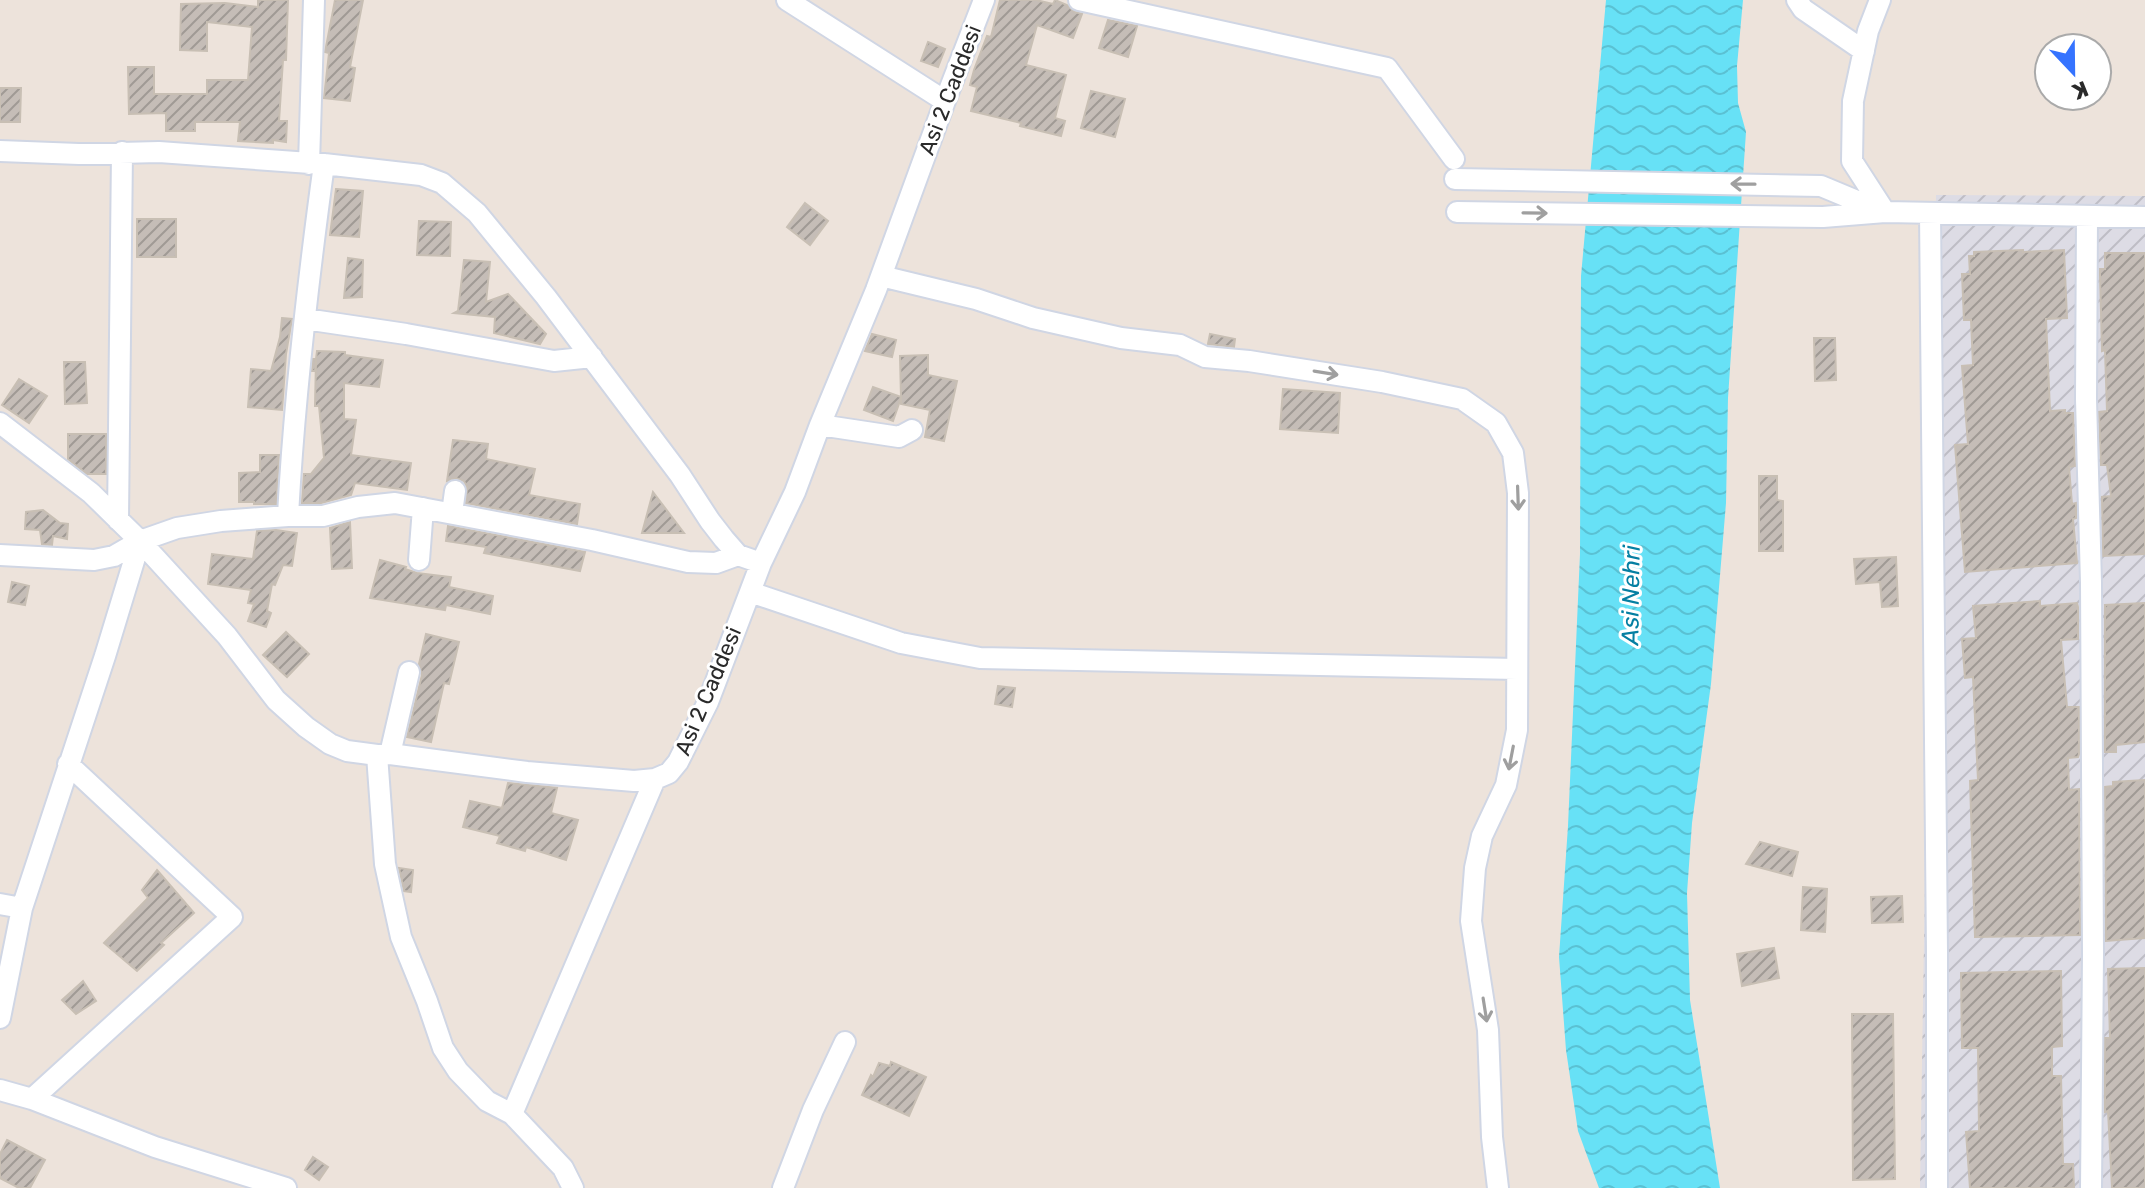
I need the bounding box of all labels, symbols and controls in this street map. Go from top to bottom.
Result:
street label: Asi 2 Caddesi [913,21,987,159]
north arrow [2033,32,2113,112]
text: K [2068,75,2092,105]
one-way arrow [1730,177,1757,192]
one-way arrow [1521,205,1548,221]
one-way arrow [1313,366,1338,381]
one-way arrow [1510,485,1525,511]
water label: Asi Nehri [1616,544,1646,647]
street label: Asi 2 Caddesi [669,623,747,759]
one-way arrow [1503,745,1518,770]
one-way arrow [1478,997,1493,1022]

